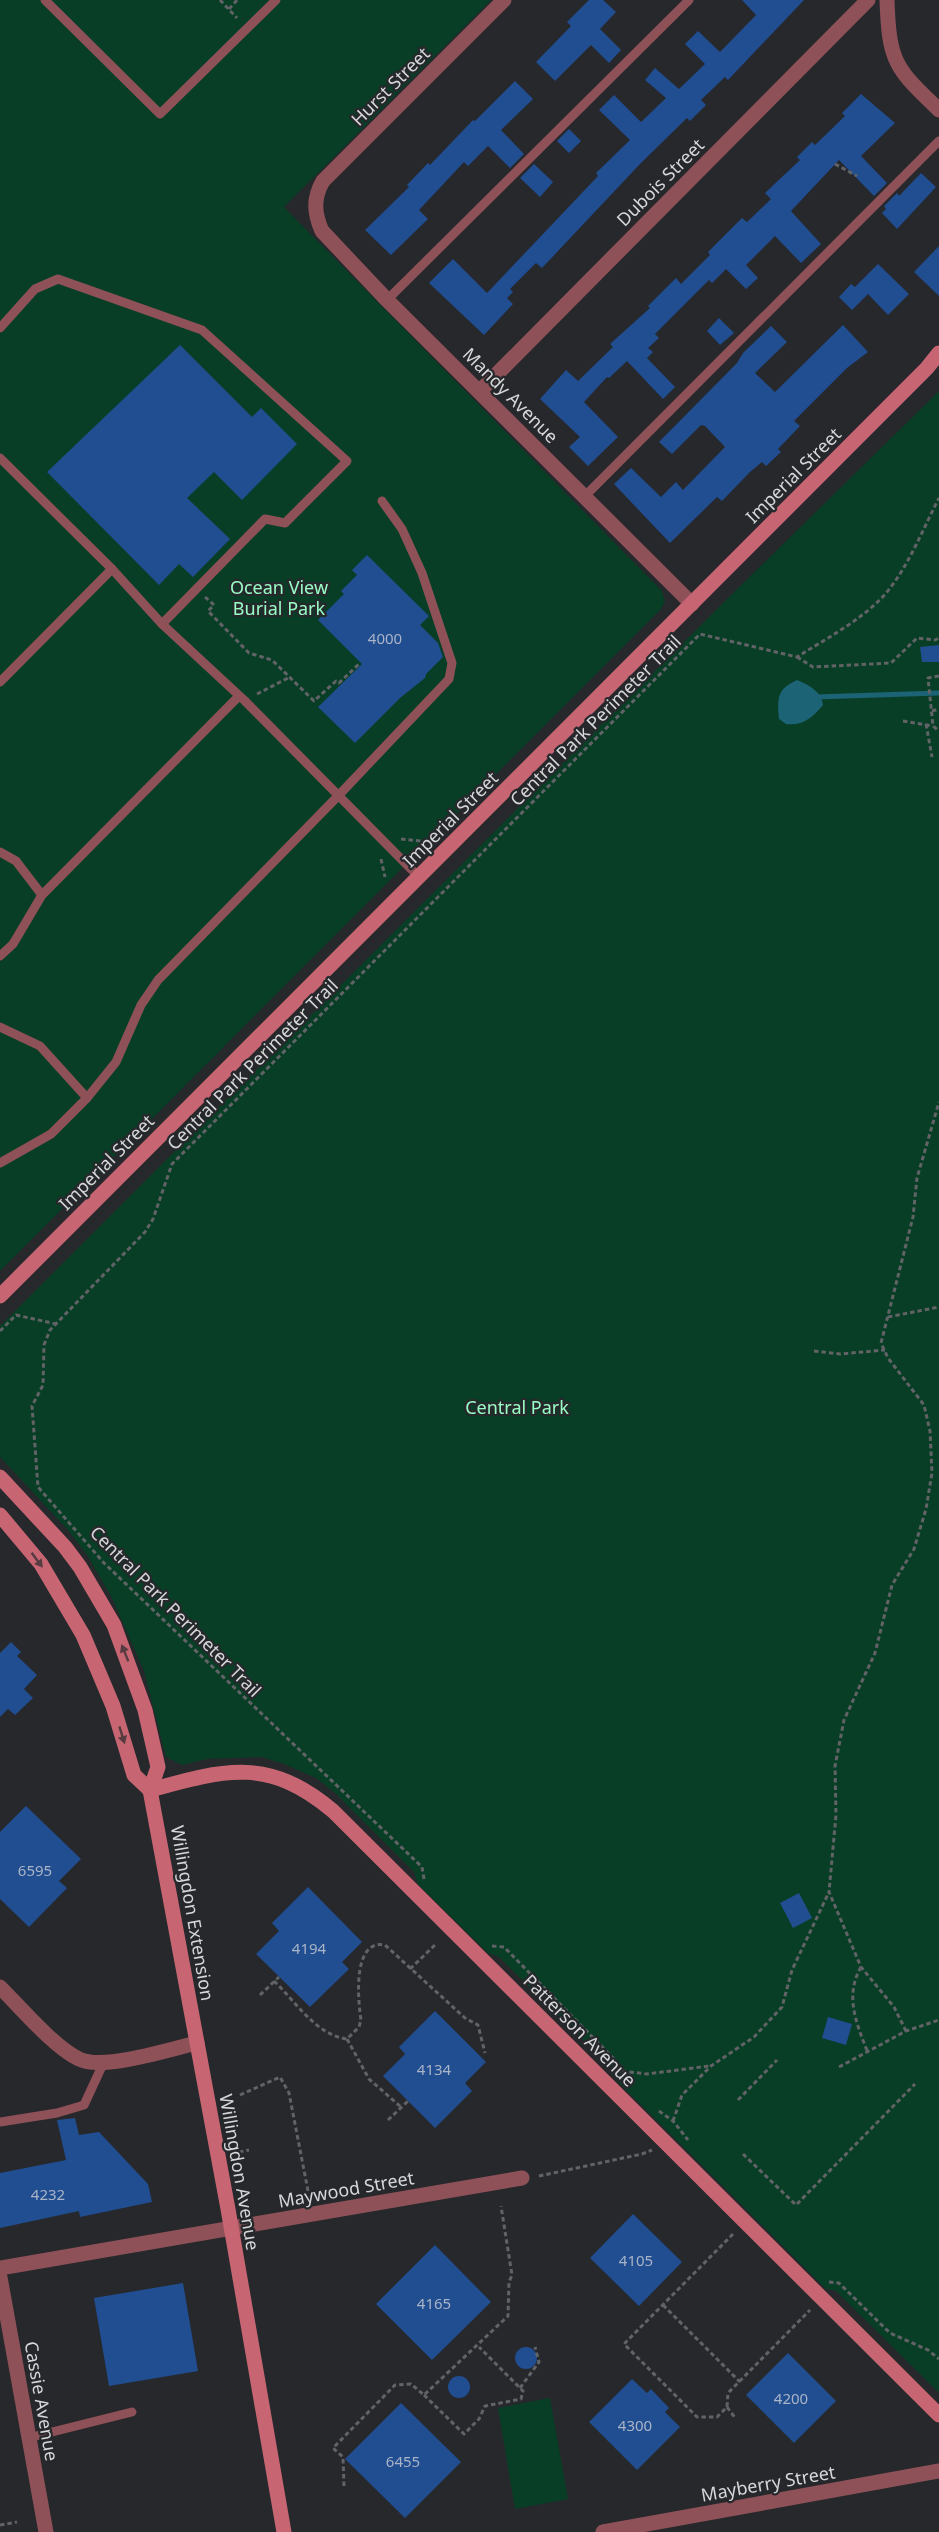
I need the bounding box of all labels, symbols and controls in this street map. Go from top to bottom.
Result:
street label: Hurst Street [345,41,435,131]
street label: Dubois Street [611,133,709,231]
street label: Mandy Avenue [458,342,564,448]
street label: Imperial Street [740,422,846,528]
park label: Ocean View Burial Park [230,575,328,620]
house number: 4000 [368,628,402,648]
street label: Central Park Perimeter Trail [504,629,686,811]
street label: Imperial Street [397,766,503,872]
street label: Central Park Perimeter Trail [161,973,343,1155]
street label: Imperial Street [53,1109,159,1215]
park label: Central Park [465,1395,569,1419]
street label: Central Park Perimeter Trail [85,1520,267,1702]
one-way arrow [31,1552,43,1567]
one-way arrow [120,1644,130,1662]
one-way arrow [118,1726,127,1744]
street label: Willingdon Extension [166,1823,220,2003]
house number: 6595 [18,1860,52,1880]
house number: 4194 [292,1938,327,1958]
street label: Patterson Avenue [518,1968,642,2092]
house number: 4134 [417,2059,452,2079]
street label: Willingdon Avenue [214,2092,266,2252]
street label: Maywood Street [276,2165,416,2213]
house number: 4232 [31,2184,65,2204]
house number: 4105 [619,2250,653,2270]
house number: 4165 [417,2293,451,2313]
street label: Cassie Avenue [20,2339,64,2463]
house number: 4200 [774,2388,808,2408]
house number: 4300 [618,2415,652,2435]
house number: 6455 [386,2451,420,2471]
street label: Mayberry Street [699,2459,837,2507]

